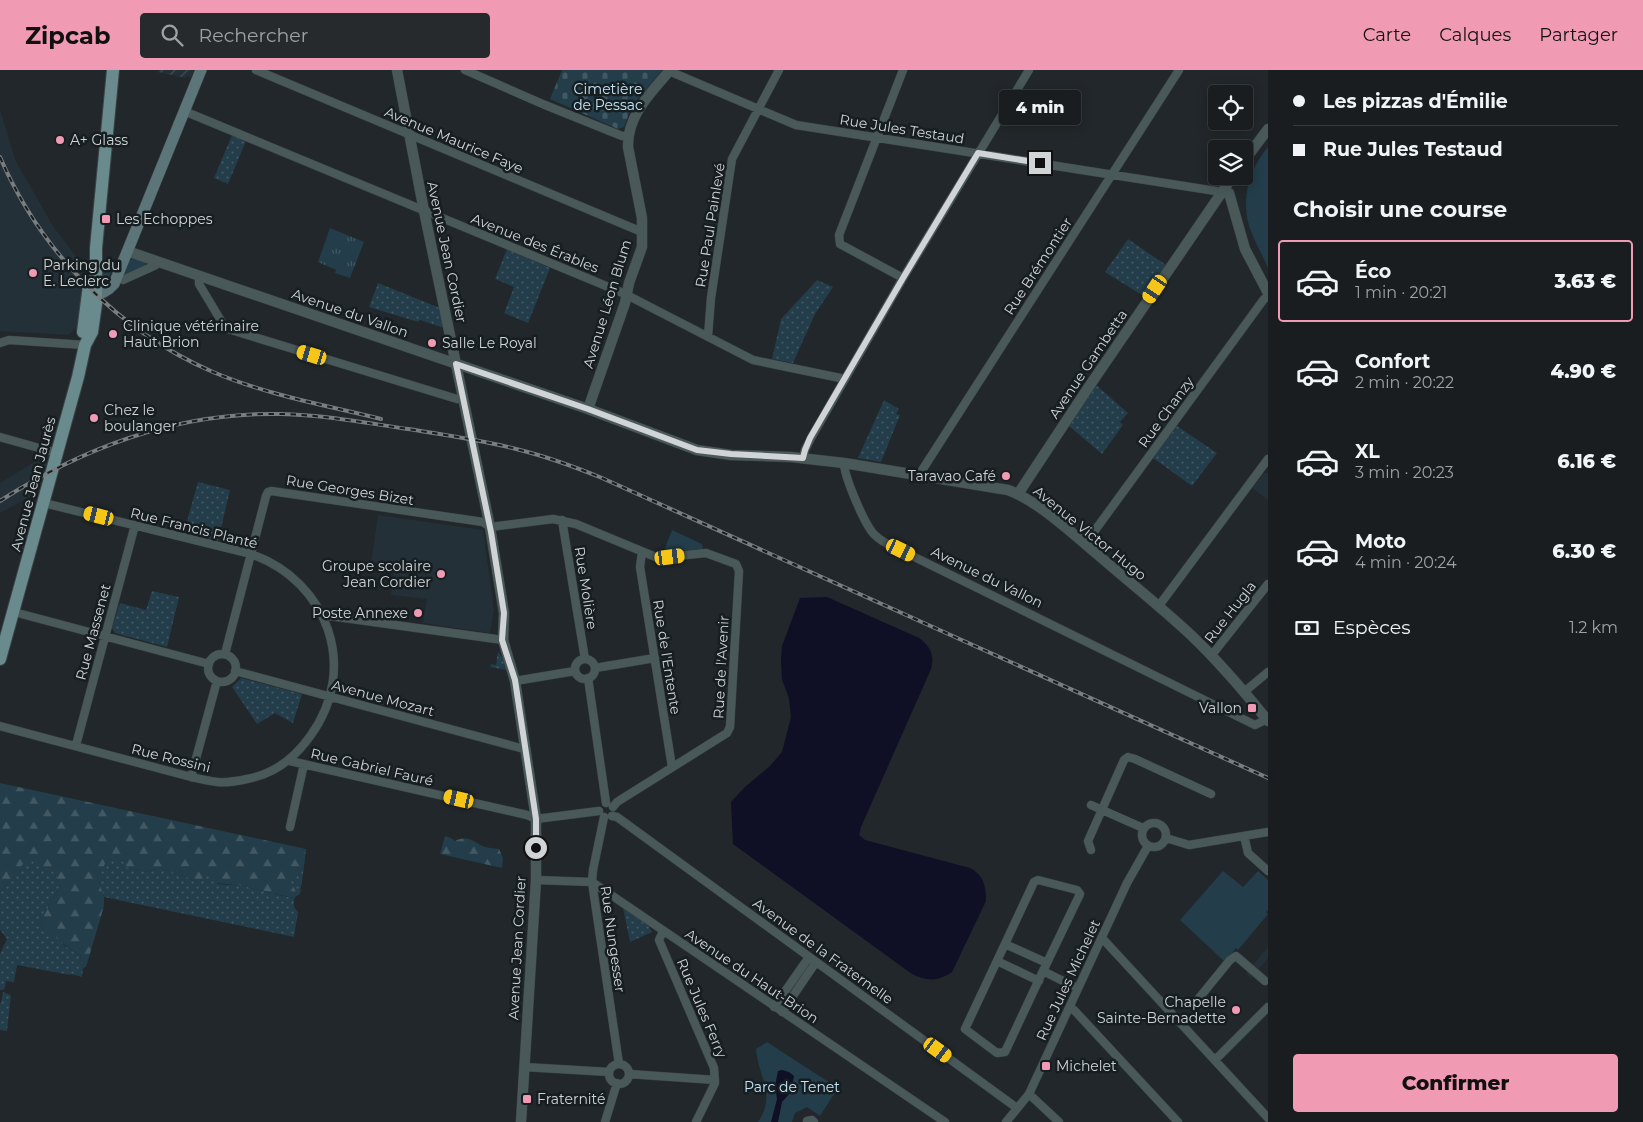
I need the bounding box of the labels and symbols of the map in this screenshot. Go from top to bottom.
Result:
park label: Cimetière de Pessac [573,80,643,114]
callout: 4 min [999,91,1081,126]
street label: Avenue Maurice Faye [382,103,526,177]
street label: Rue Jules Testaud [838,110,966,148]
place label: A+ Glass [70,131,128,149]
marker: A+ Glass [54,134,66,146]
route end [1029,152,1051,174]
street label: Rue Paul Painlevé [691,161,729,289]
street label: Avenue Jean Cordier [423,180,471,325]
street label: Avenue des Érables [469,209,602,277]
place label: Les Echoppes [116,210,213,228]
marker: Les Echoppes [100,213,112,225]
street label: Rue Brémontier [1000,214,1076,318]
street label: Avenue Léon Blum [579,237,635,371]
place label: Parking du E. Leclerc [43,256,120,290]
marker: Parking du E. Leclerc [27,267,39,279]
car [1140,272,1169,306]
street label: Avenue du Vallon [289,285,411,341]
street label: Avenue Gambetta [1045,306,1131,422]
place label: Clinique vétérinaire Haut Brion [123,317,259,351]
marker: Clinique vétérinaire Haut Brion [107,328,119,340]
place label: Salle Le Royal [442,334,537,352]
marker: Salle Le Royal [426,337,438,349]
car [295,343,328,367]
street label: Rue Chanzy [1134,373,1198,451]
place label: Chez le boulanger [104,401,177,435]
marker: Chez le boulanger [88,412,100,424]
street label: Avenue Jean Jaurès [6,415,60,553]
place label: Taravao Café [908,467,996,485]
marker: Taravao Café [1000,470,1012,482]
street label: Rue Georges Bizet [285,471,416,509]
street label: Avenue Victor Hugo [1030,482,1150,584]
street label: Rue Francis Planté [128,503,260,553]
car [82,505,115,527]
car [884,537,917,563]
street label: Avenue du Vallon [928,542,1046,612]
street label: Rue Molière [571,545,601,631]
car [654,548,685,566]
place label: Groupe scolaire Jean Cordier [322,557,431,591]
marker: Groupe scolaire Jean Cordier [435,568,447,580]
street label: Rue Hugla [1200,577,1260,647]
street label: Rue Massenet [71,582,115,682]
street label: Rue de l'Entente [649,598,685,716]
place label: Poste Annexe [312,604,408,622]
marker: Poste Annexe [412,607,424,619]
street label: Rue de l'Avenir [709,614,733,719]
street label: Avenue Mozart [330,676,437,720]
place label: Vallon [1199,699,1242,717]
marker: Vallon [1246,702,1258,714]
street label: Rue Rossini [129,739,213,777]
street label: Rue Gabriel Fauré [309,744,435,790]
car [442,788,475,810]
route start [525,837,547,859]
street label: Avenue Jean Cordier [504,875,530,1021]
street label: Rue Nungesser [597,884,629,994]
street label: Avenue de la Fraternelle [749,894,897,1008]
street label: Rue Jules Michelet [1032,916,1104,1043]
street label: Avenue du Haut-Brion [682,925,822,1027]
street label: Rue Jules Ferry [673,955,731,1061]
place label: Chapelle Sainte-Bernadette [1097,993,1226,1027]
marker: Chapelle Sainte-Bernadette [1230,1004,1242,1016]
car [921,1035,954,1065]
place label: Michelet [1056,1057,1117,1075]
marker: Michelet [1040,1060,1052,1072]
park label: Parc de Tenet [744,1078,840,1096]
place label: Fraternité [537,1090,605,1108]
marker: Fraternité [521,1093,533,1105]

